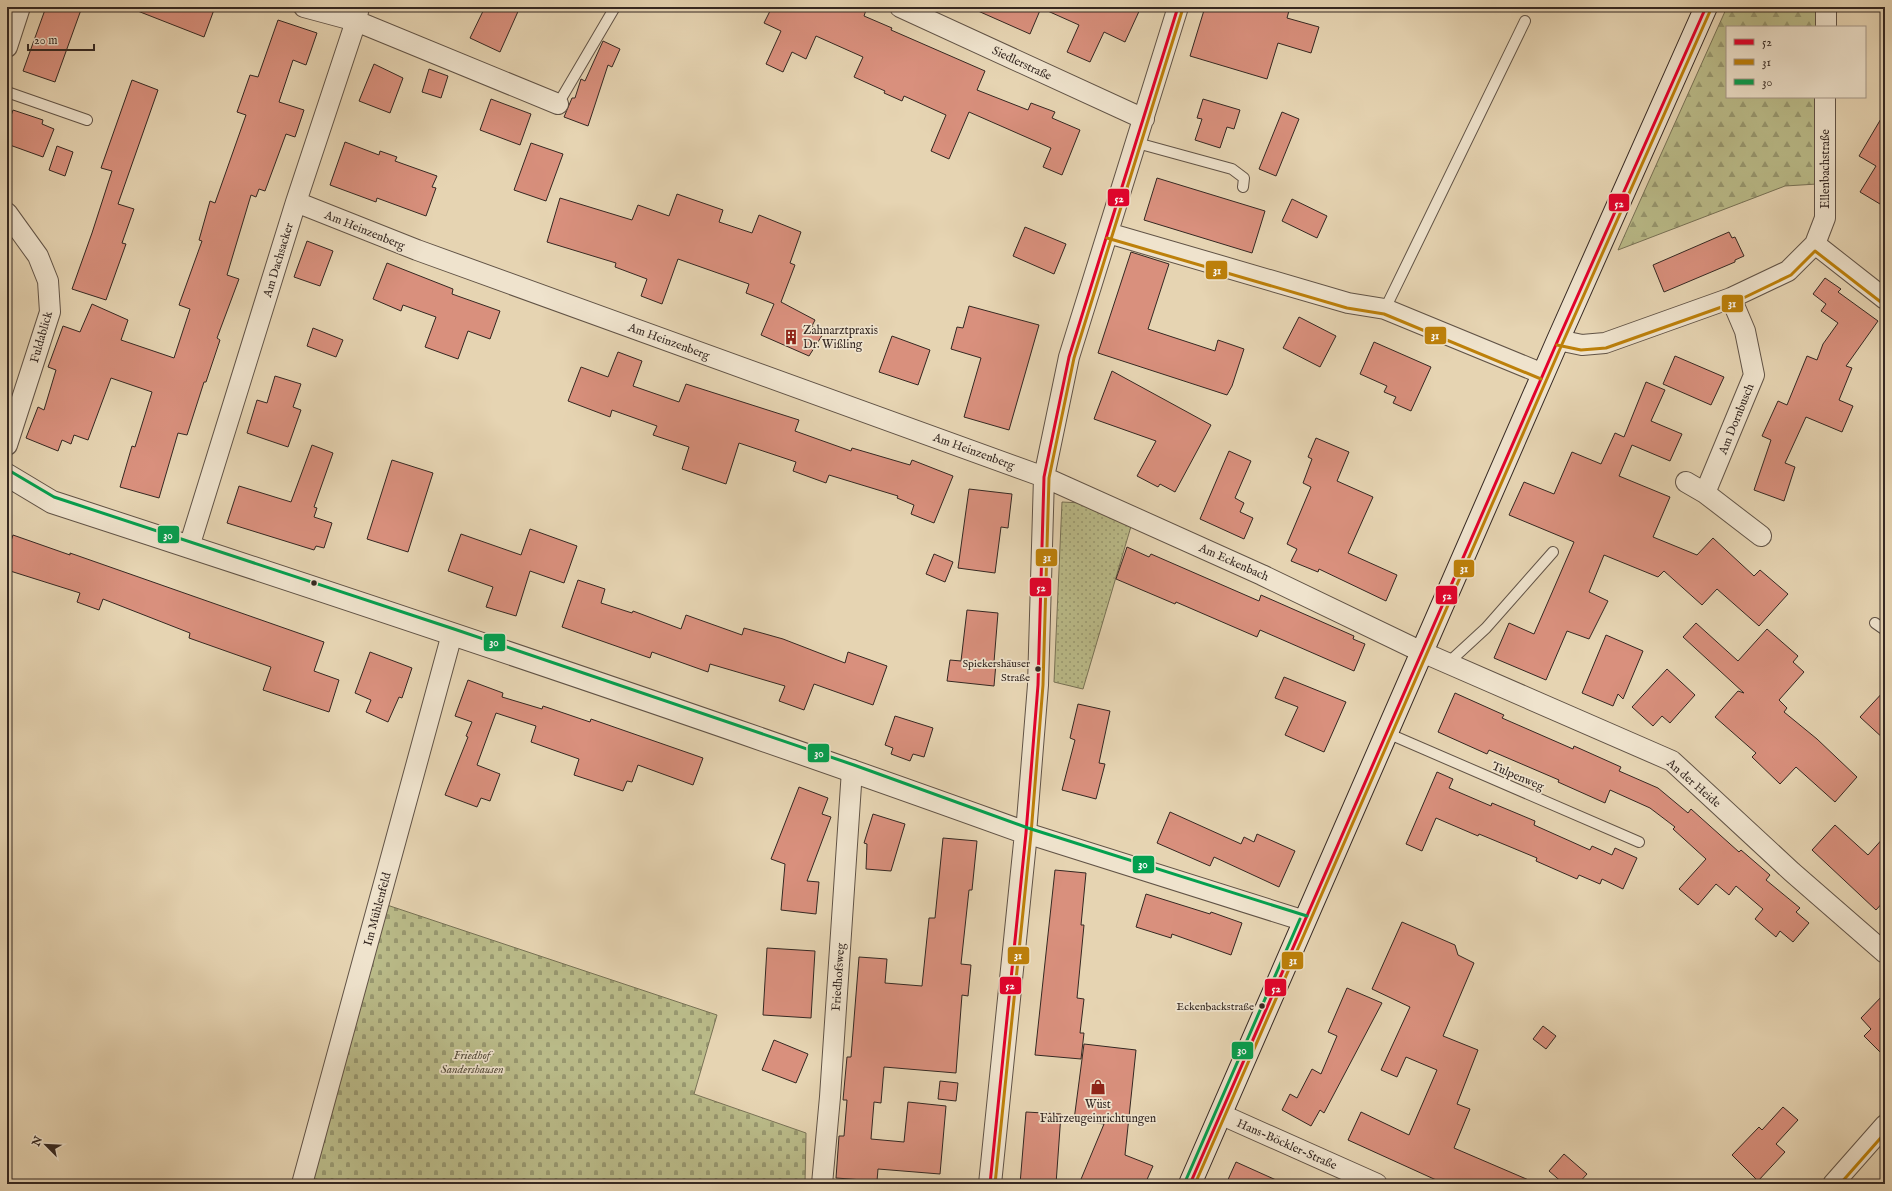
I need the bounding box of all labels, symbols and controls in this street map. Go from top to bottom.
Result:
scale bar [28,26,94,52]
legend [1726,26,1866,98]
text: 20 m [34,33,57,48]
text: 52 [1762,35,1772,50]
street label: Siedlerstraße [990,43,1054,84]
text: 31 [1762,55,1771,70]
text: 30 [1762,75,1772,90]
street label: Ellenbachstraße [1818,129,1833,209]
line badge: 52 [1107,188,1130,207]
text: 52 [1114,192,1124,206]
line badge: 52 [1608,193,1630,212]
text: 52 [1614,197,1624,211]
street label: Am Heinzenberg [321,207,408,254]
street label: Am Dachsacker [260,220,297,300]
line badge: 31 [1205,260,1228,280]
text: 31 [1213,264,1221,278]
line badge: 31 [1721,294,1744,313]
text: 31 [1728,297,1736,311]
street label: Fuldablick [27,309,56,365]
street label: Am Heinzenberg [625,319,712,363]
place label: Zahnarztpraxis Dr. Wißling [803,323,878,352]
line badge: 31 [1424,326,1447,345]
building icon: Zahnarztpraxis Dr. Wißling [782,328,800,346]
text: 31 [1431,329,1439,343]
street label: Am Dornbusch [1715,381,1758,458]
street label: Am Heinzenberg [930,429,1017,473]
line badge: 30 [157,525,180,544]
text: 30 [163,529,173,543]
street label: Am Eckenbach [1196,540,1272,585]
line badge: 31 [1035,548,1058,567]
text: 31 [1043,551,1051,565]
line badge: 31 [1453,559,1475,578]
text: 31 [1460,562,1468,576]
line badge: 52 [1029,577,1052,597]
unlabelled marker [309,578,319,588]
text: 52 [1036,581,1046,595]
line badge: 52 [1435,585,1458,605]
text: 52 [1442,589,1452,603]
line badge: 30 [483,633,506,652]
text: 30 [489,636,499,650]
place label: Spiekershäuser Straße [962,657,1030,685]
marker: Spiekershäuser Straße [1033,664,1043,674]
line badge: 30 [807,743,830,763]
text: 30 [814,747,824,761]
street label: An der Heide [1663,755,1724,811]
street label: Tulpenweg [1489,759,1547,795]
line badge: 30 [1132,855,1155,874]
text: 30 [1138,858,1148,872]
street label: Im Mühlenfeld [360,870,395,947]
street label: Friedhofsweg [829,942,848,1012]
line badge: 31 [1007,946,1030,965]
text: 31 [1014,949,1022,963]
line badge: 31 [1281,951,1304,970]
text: 31 [1289,954,1297,968]
line badge: 52 [999,976,1022,995]
line badge: 52 [1264,978,1287,997]
text: 52 [1005,979,1015,993]
text: 52 [1271,982,1281,996]
place label: Eckenbackstraße [1177,1000,1254,1014]
marker: Eckenbackstraße [1257,1001,1267,1011]
line badge: 30 [1231,1041,1254,1060]
text: 30 [1237,1044,1247,1058]
park label: Friedhof Sandershausen [440,1048,504,1077]
shop icon: Wüst Fahrzeugeinrichtungen [1089,1078,1107,1096]
place label: Wüst Fahrzeugeinrichtungen [1040,1097,1157,1126]
street label: Hans-Böckler-Straße [1234,1116,1340,1173]
north arrow [26,1125,66,1165]
text: N [29,1134,46,1149]

